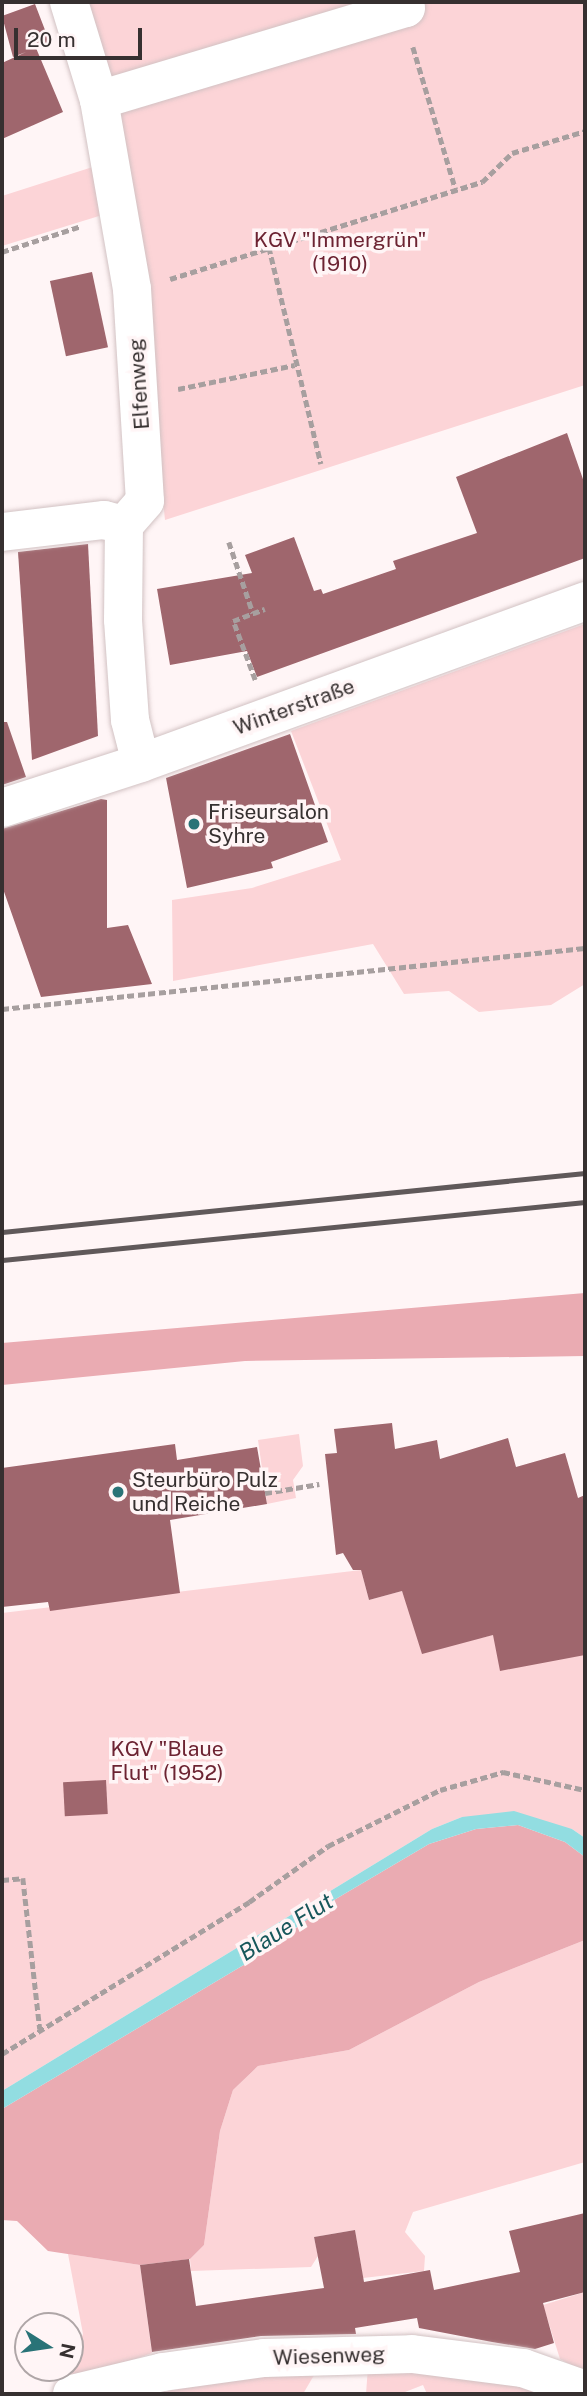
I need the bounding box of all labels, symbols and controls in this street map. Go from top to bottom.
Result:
scale bar [18,14,145,58]
text: 20 m [27,27,76,52]
park label: KGV "Immergrün" (1910) [254,227,426,277]
street label: Elfenweg [123,337,155,431]
street label: Winterstraße [230,673,358,741]
place label: Friseursalon Syhre [208,799,329,849]
marker: Friseursalon Syhre [186,816,202,832]
place label: Steurbüro Pulz und Reiche [132,1467,278,1517]
marker: Steurbüro Pulz und Reiche [110,1484,126,1500]
park label: KGV "Blaue Flut" (1952) [110,1736,224,1786]
water label: Blaue Flut [234,1887,338,1967]
north arrow [14,2312,84,2382]
text: N [55,2341,80,2360]
street label: Wiesenweg [272,2341,386,2371]

